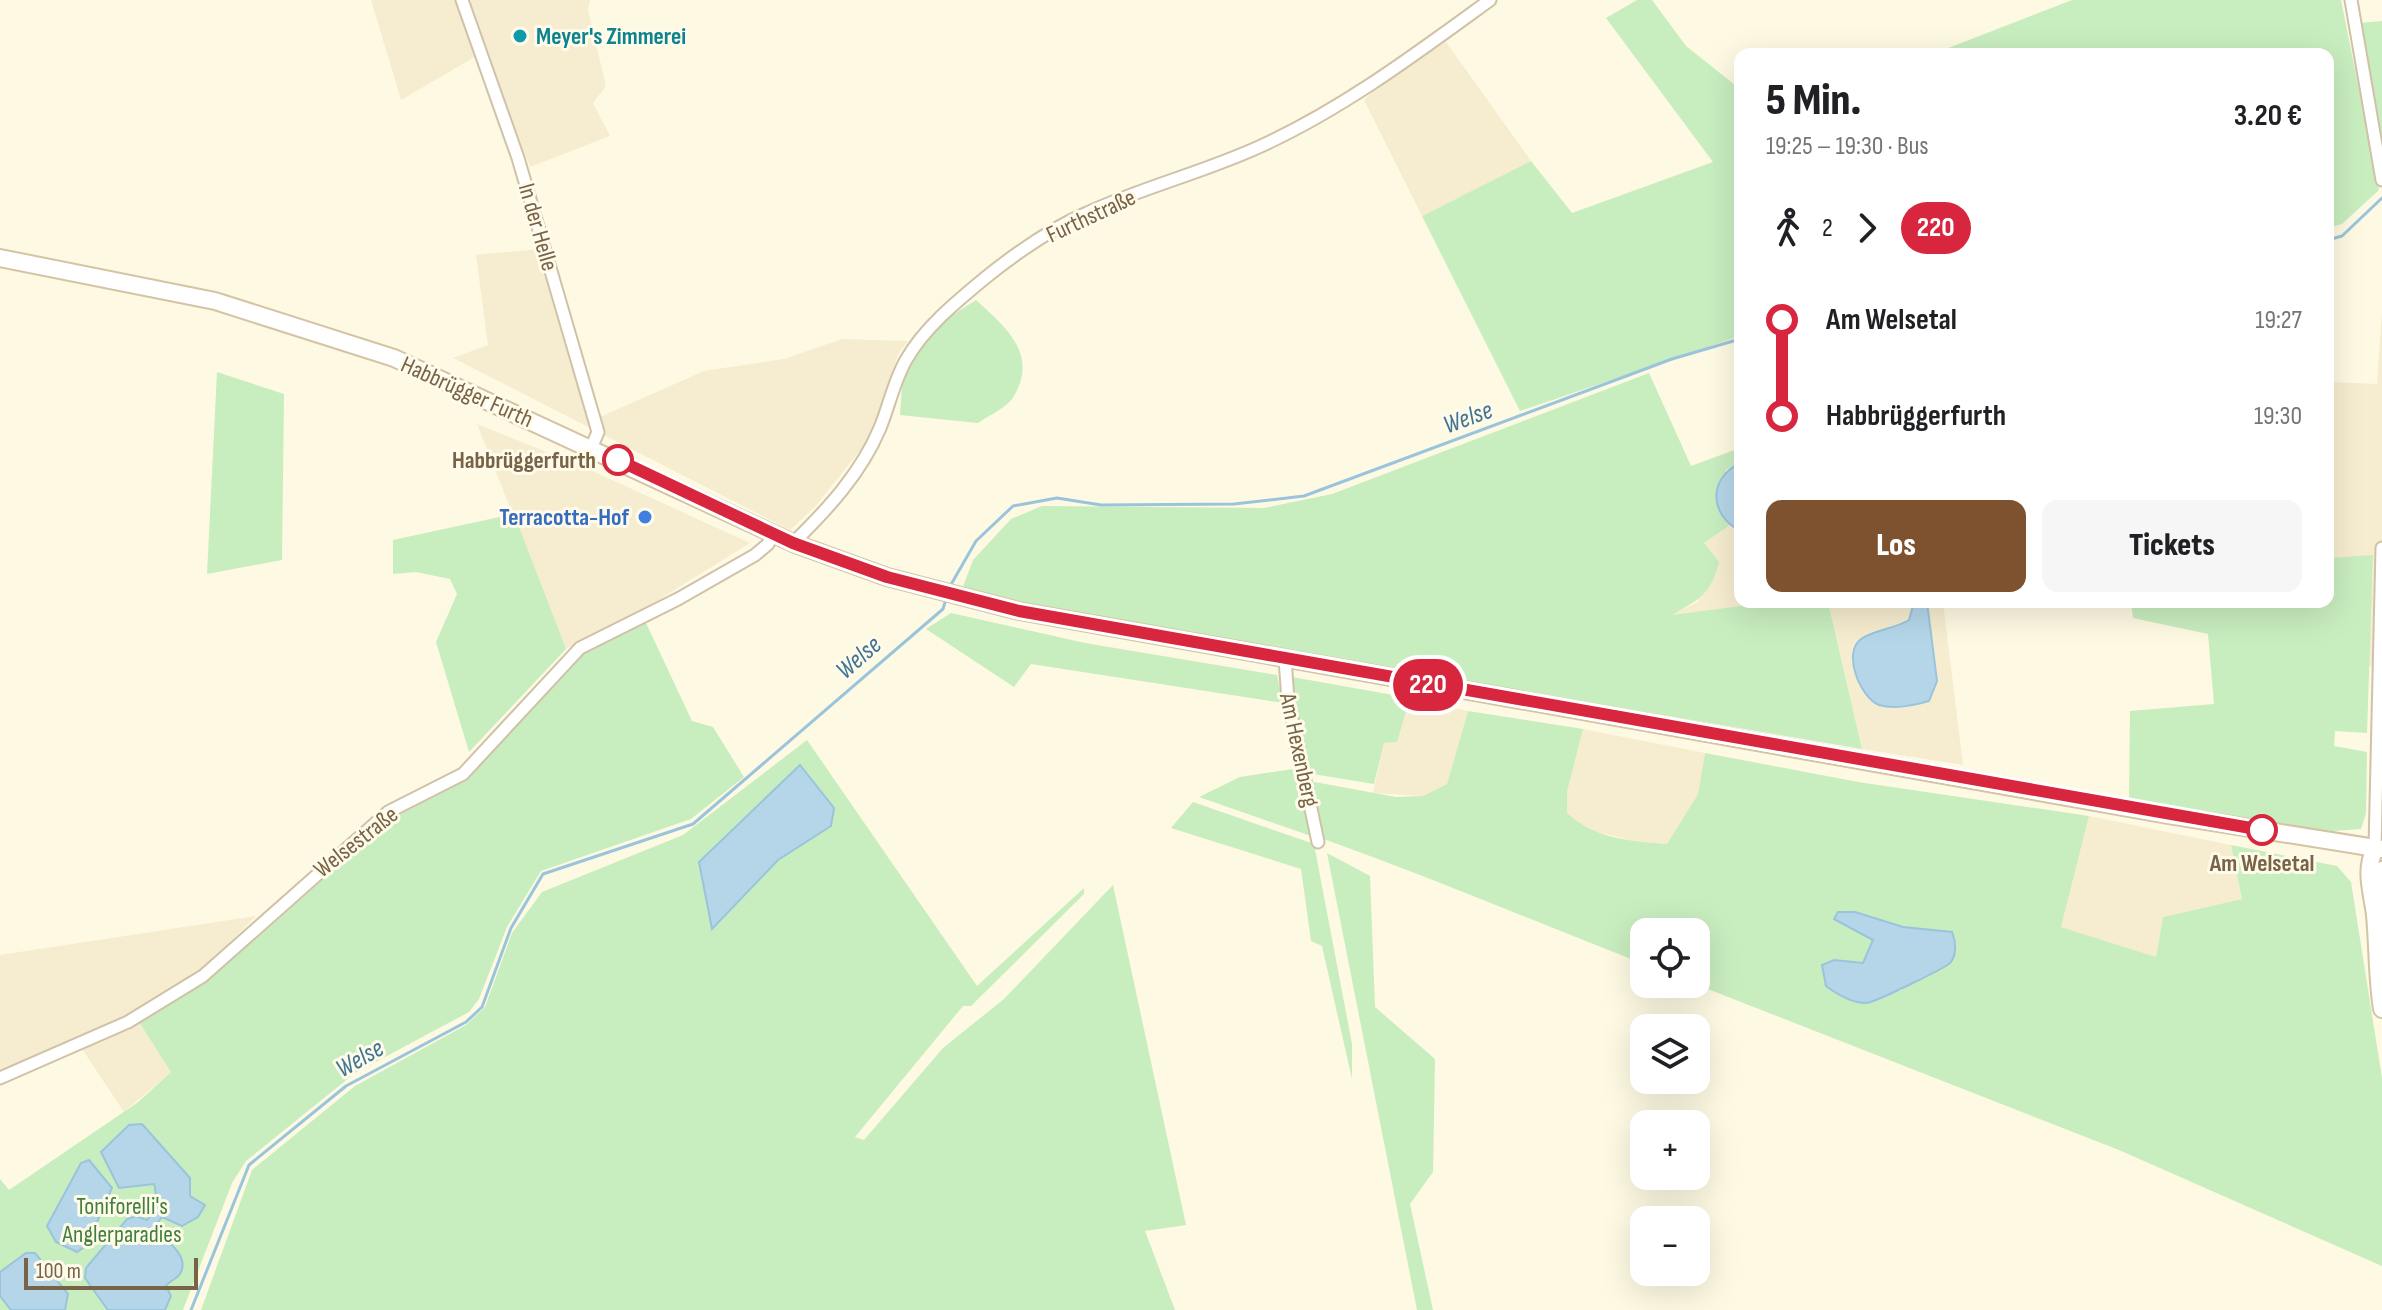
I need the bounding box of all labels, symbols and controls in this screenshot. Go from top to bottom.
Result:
place label: Meyer's Zimmerei [536,22,686,51]
marker: Meyer's Zimmerei [511,27,529,45]
text: 5 Min. [1766,74,1861,127]
text: 3.20 € [2234,98,2302,134]
text: 19:25 – 19:30 · Bus [1766,131,1929,162]
street label: In der Helle [512,180,564,274]
street label: Furthstraße [1042,183,1140,249]
icon: walk [1766,206,1810,250]
icon: forward [1845,206,1889,250]
text: 220 [1917,211,1955,244]
text: 2 [1822,213,1833,244]
text: Am Welsetal [1826,302,1957,338]
text: 19:27 [2255,305,2302,336]
street label: Habbrügger Furth [396,350,538,434]
water label: Welse [1439,395,1497,441]
text: Habbrüggerfurth [1826,398,2006,434]
text: 19:30 [2254,401,2302,432]
marker: Habbrüggerfurth [603,445,633,475]
place label: Habbrüggerfurth [452,446,596,475]
button: Los [1766,500,2026,592]
button: Tickets [2042,500,2302,592]
place label: Terracotta-Hof [499,503,630,532]
marker: Terracotta-Hof [636,508,654,526]
water label: Welse [830,630,888,686]
line badge: 220 [1382,659,1474,711]
text: 220 [1409,668,1447,701]
street label: Am Hexenberg [1273,689,1325,810]
street label: Welsestraße [308,800,404,884]
marker: Am Welsetal [2247,815,2277,845]
place label: Am Welsetal [2209,849,2314,878]
map controls [1630,918,1710,1286]
button: locate [1630,918,1710,998]
button: layers [1630,1014,1710,1094]
water label: Welse [330,1033,390,1085]
button: + [1630,1110,1710,1190]
park label: Toniforelli's Anglerparadies [61,1192,182,1249]
button: − [1630,1206,1710,1286]
scale bar [24,1254,198,1290]
text: 100 m [36,1258,81,1285]

